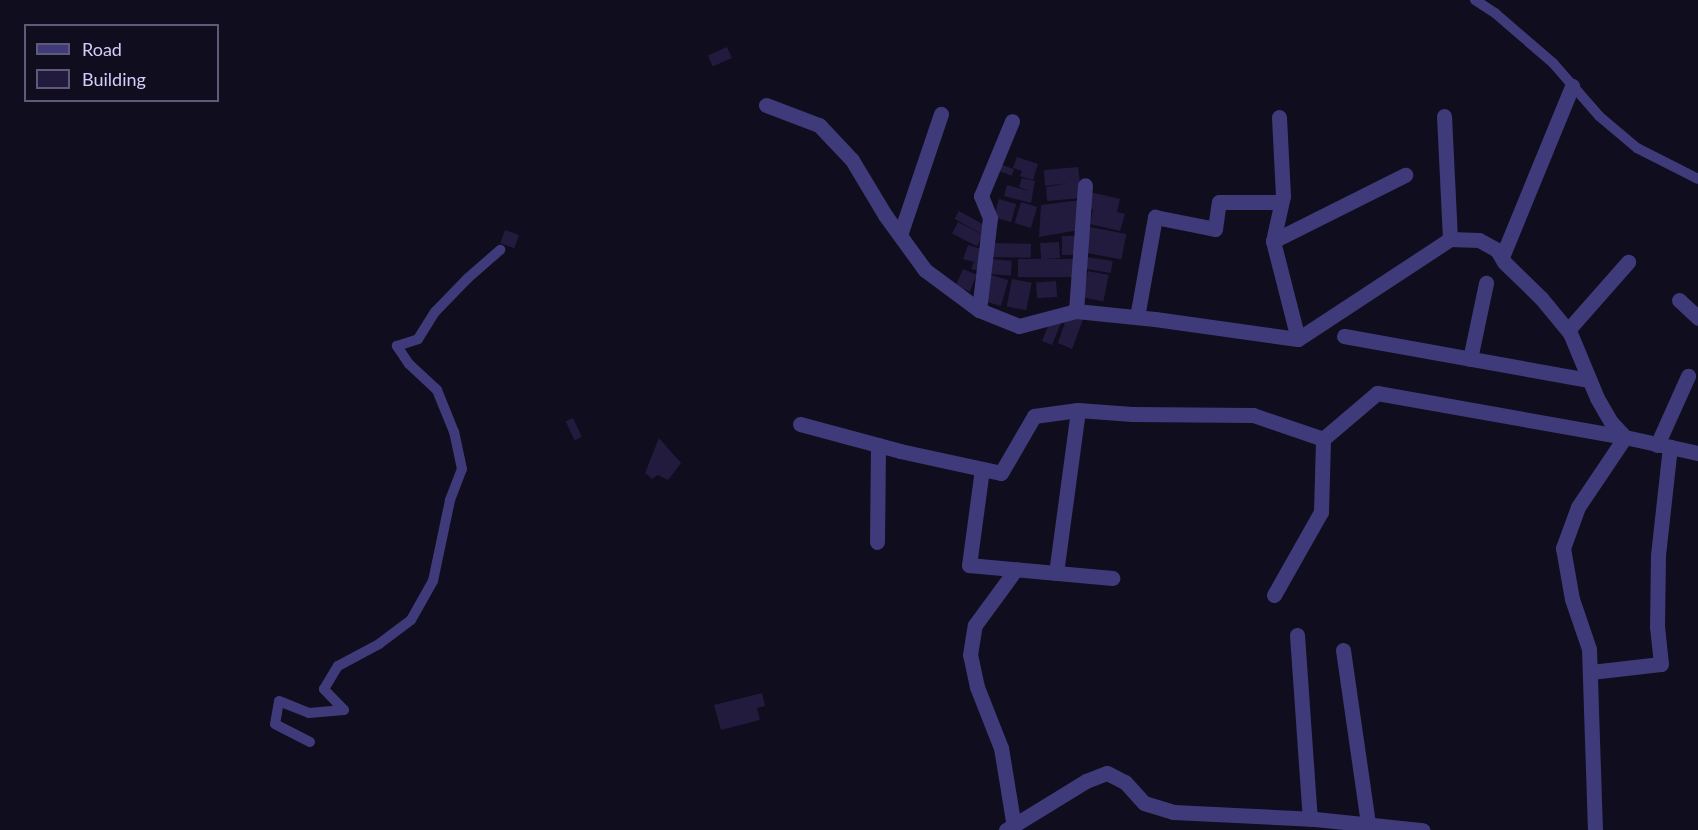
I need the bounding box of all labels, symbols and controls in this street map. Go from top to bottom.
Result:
legend [24,24,219,102]
text: Road [82,38,122,60]
text: Building [82,68,146,90]

